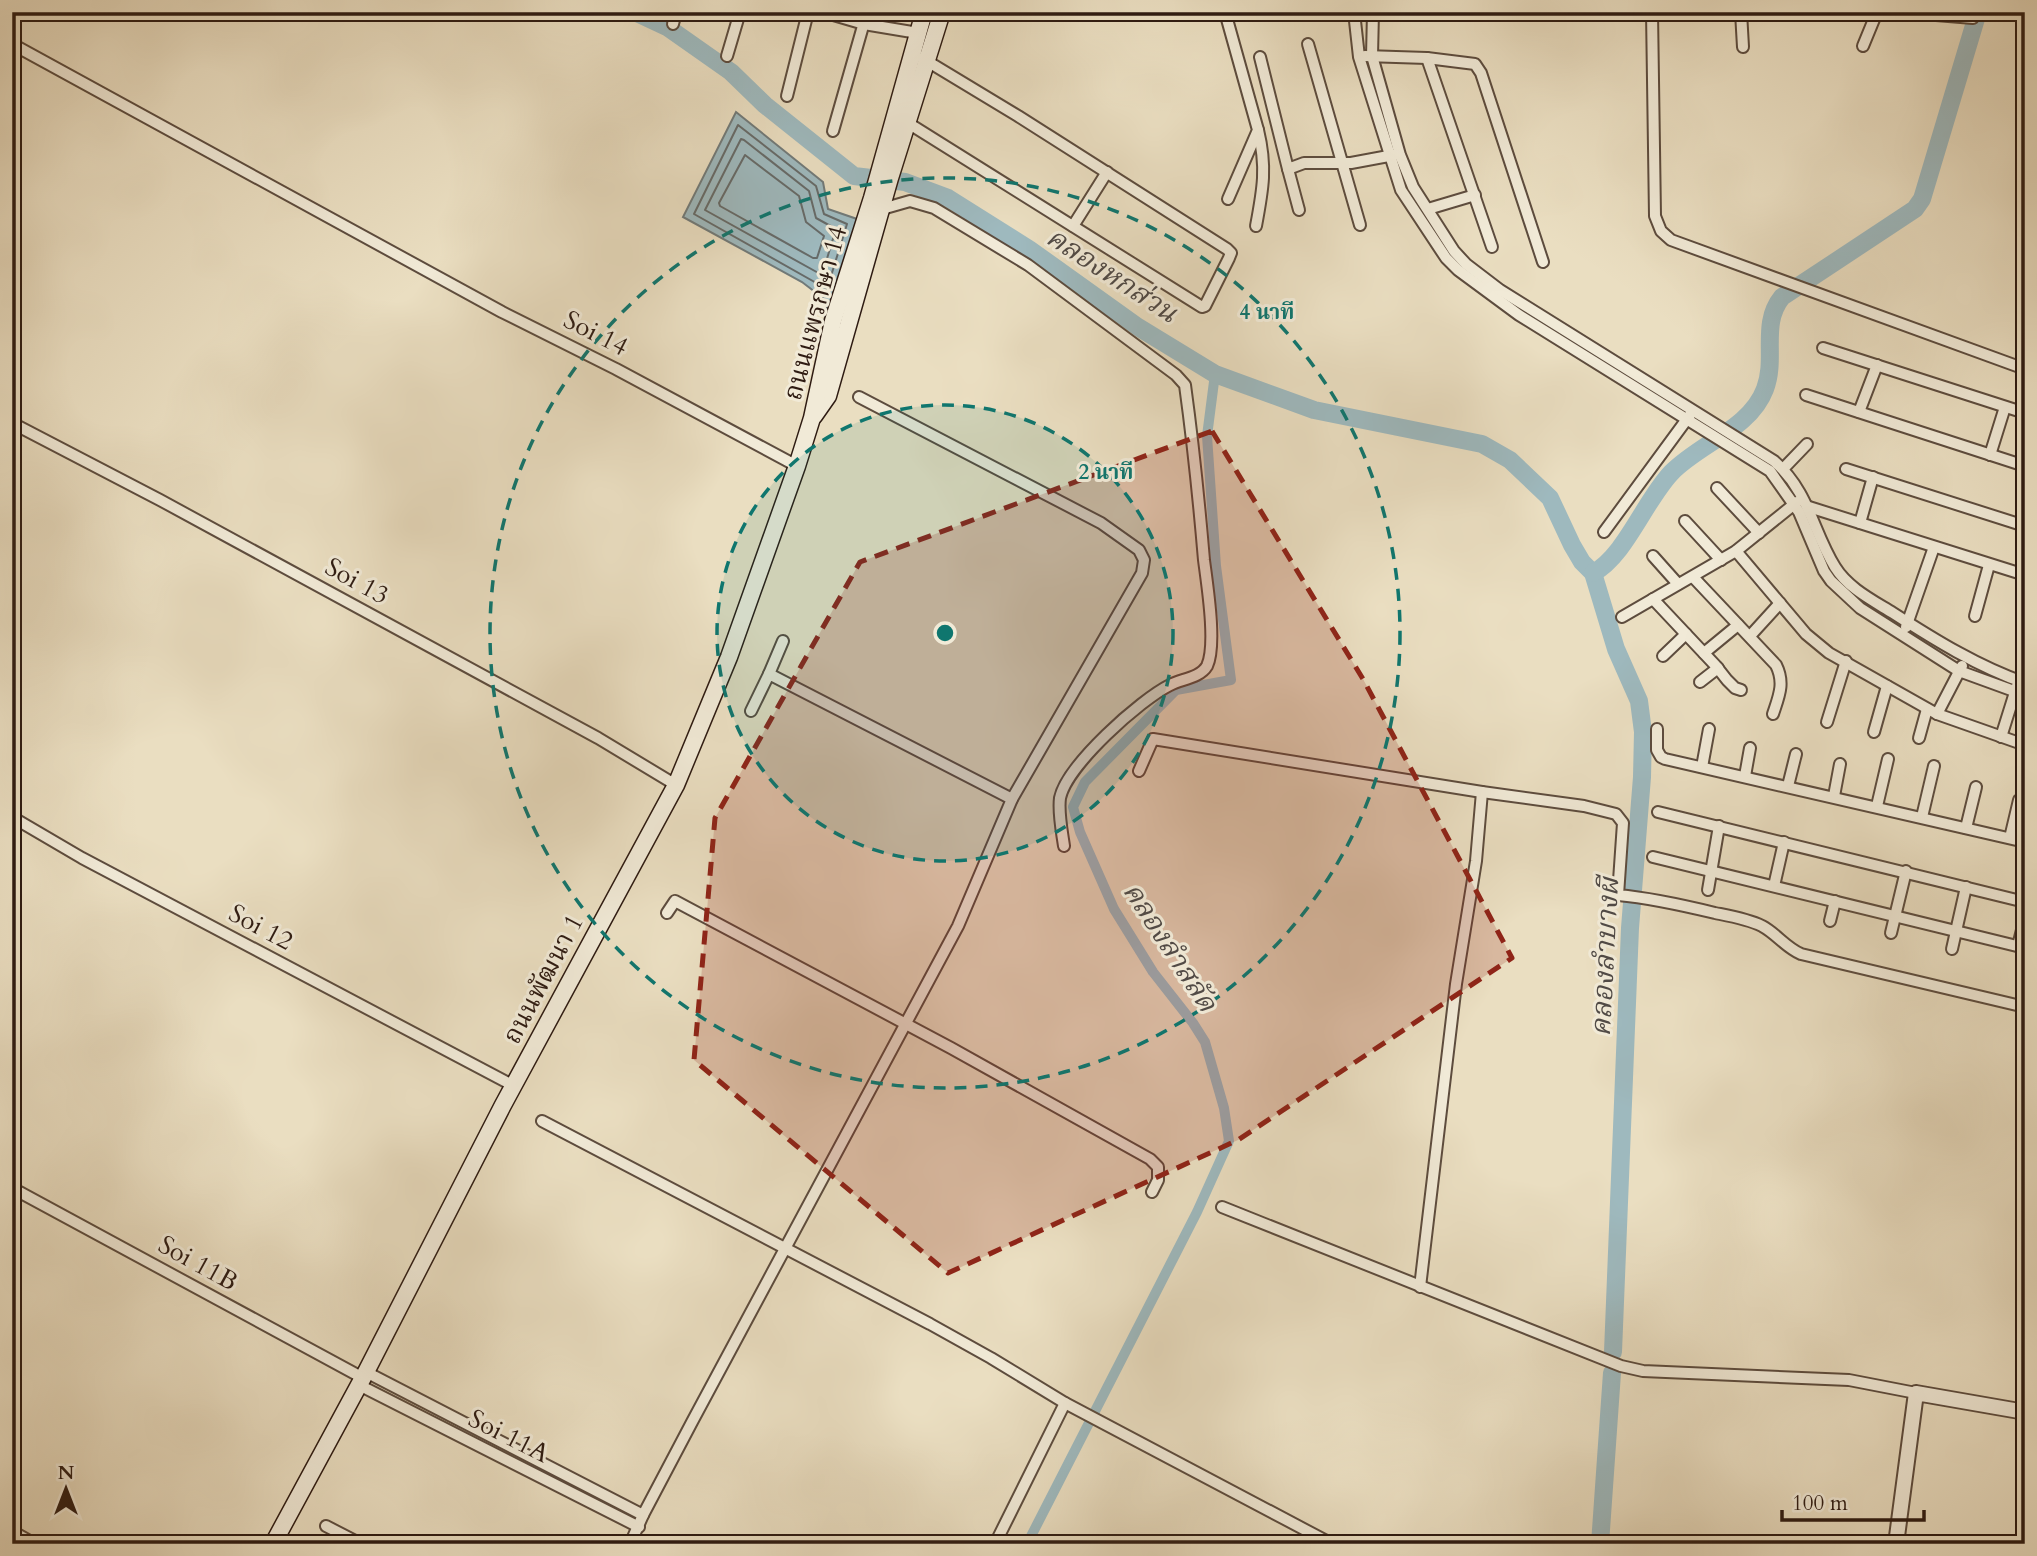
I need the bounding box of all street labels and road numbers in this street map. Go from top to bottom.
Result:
street label: ถนนแพรกษา 14 [775,222,855,404]
street label: Soi 14 [558,302,634,364]
street label: Soi 13 [319,549,395,613]
street label: Soi 12 [223,896,299,958]
street label: ถนนพัฒนา 1 [494,908,592,1050]
street label: Soi 11B [152,1227,244,1299]
street label: Soi 11A [463,1401,556,1471]

